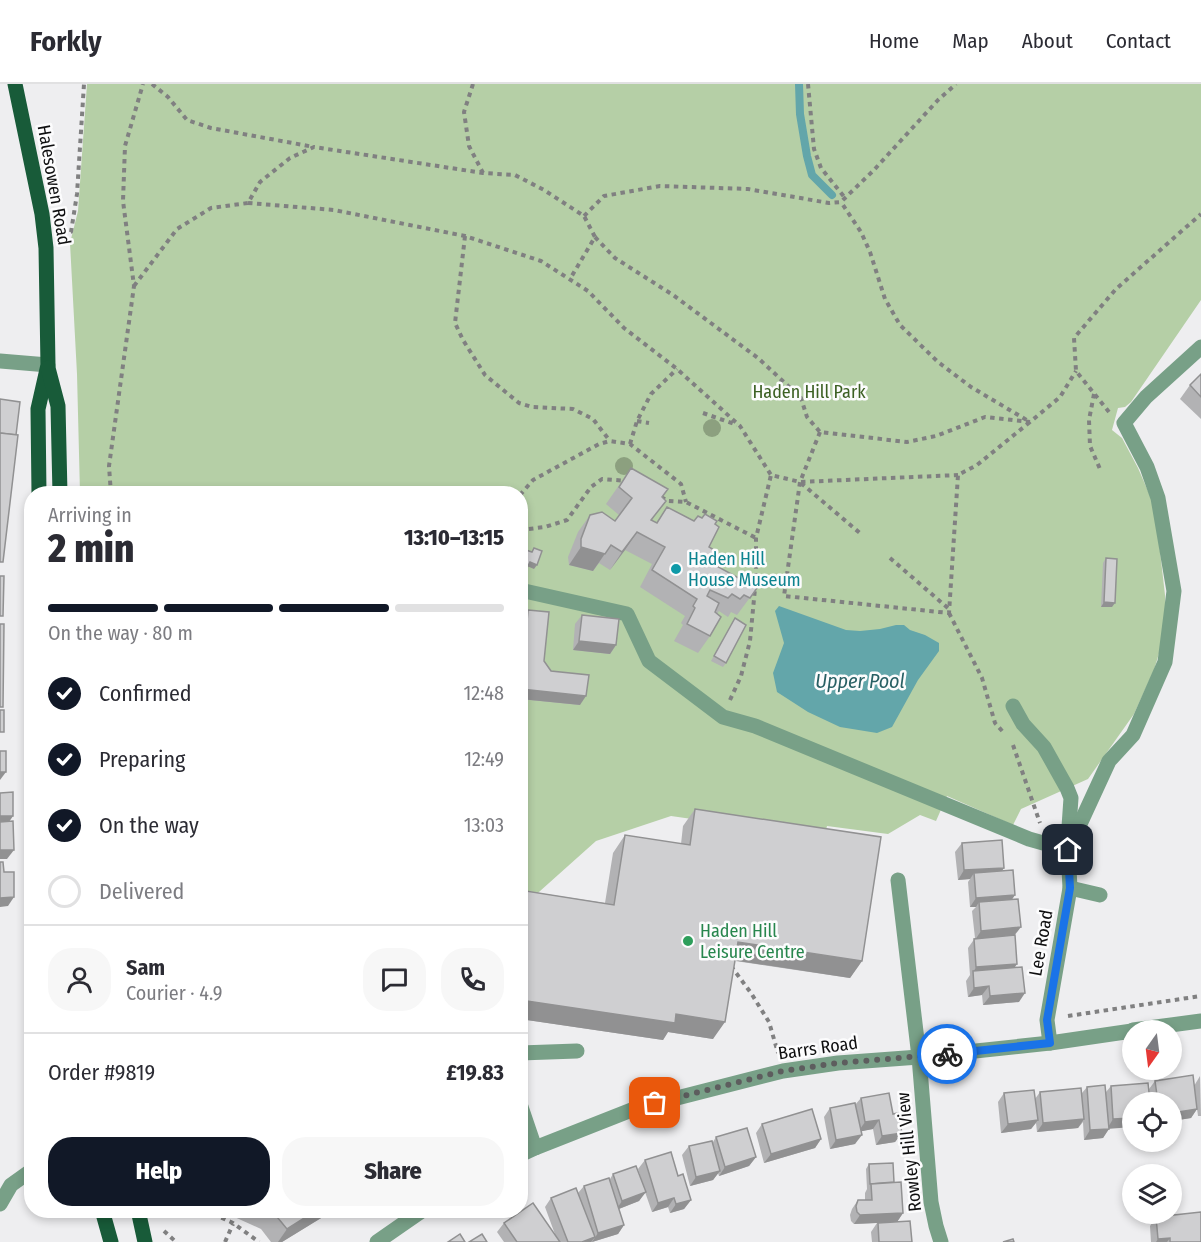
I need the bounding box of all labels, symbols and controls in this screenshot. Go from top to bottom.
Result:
text: Forkly [30,25,102,58]
text: Home [869,28,919,54]
text: Map [952,28,989,54]
text: About [1022,28,1073,54]
text: Contact [1106,28,1171,54]
street label: Halesowen Road [33,123,75,247]
park label: Haden Hill Park [752,381,866,403]
text: Arriving in [48,503,132,527]
text: 13:10–13:15 [404,524,504,551]
text: 2 min [48,526,134,572]
place label: Haden Hill House Museum [688,548,801,591]
marker: Haden Hill House Museum [669,562,683,576]
text: On the way · 80 m [48,621,193,645]
water label: Upper Pool [815,669,905,693]
icon: check [48,677,81,710]
text: Confirmed [99,680,192,707]
text: 12:48 [464,681,504,705]
icon: check [48,743,81,776]
text: Preparing [99,746,185,773]
text: 12:49 [464,747,504,771]
icon: check [48,809,81,842]
text: On the way [99,812,199,839]
text: 13:03 [464,813,504,837]
pin [1042,824,1093,875]
icon: home [1051,833,1084,866]
text: Delivered [99,878,184,905]
street label: Lee Road [1024,908,1058,978]
place label: Haden Hill Leisure Centre [700,920,805,963]
marker: Haden Hill Leisure Centre [681,934,695,948]
button: person [48,948,111,1011]
button: chat [363,948,426,1011]
button: phone [441,948,504,1011]
text: Sam [126,954,165,981]
text: Courier · 4.9 [126,981,222,1005]
north arrow [1122,1020,1182,1080]
map controls [1122,1020,1182,1224]
courier [917,1024,977,1084]
street label: Barrs Road [777,1032,859,1064]
icon: bike [931,1038,964,1071]
text: Order #9819 [48,1059,155,1086]
text: £19.83 [446,1059,504,1086]
pin [629,1077,680,1128]
icon: bag [638,1086,671,1119]
street label: Rowley Hill View [892,1091,926,1213]
button: locate [1122,1092,1182,1152]
button: Help [48,1137,270,1206]
button: Share [282,1137,504,1206]
button: layers [1122,1164,1182,1224]

